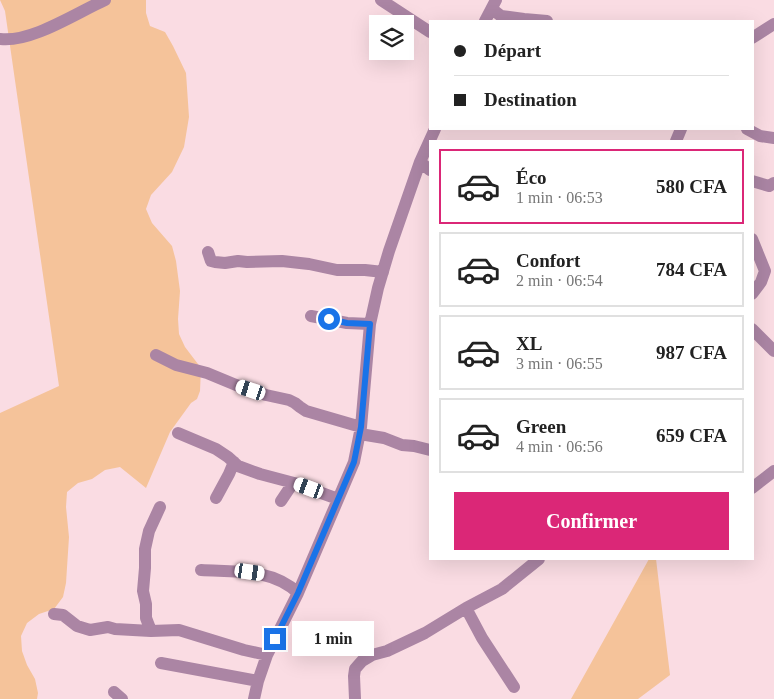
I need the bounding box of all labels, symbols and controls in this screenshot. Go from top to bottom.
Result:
map controls [369,15,414,60]
button: layers [369,15,414,60]
text: Départ [484,40,541,61]
text: Destination [484,89,577,110]
icon: car [456,164,501,209]
text: Éco [516,167,547,188]
text: 580 CFA [656,176,727,197]
text: 1 min · 06:53 [516,189,603,206]
icon: car [456,247,501,292]
text: Confort [516,250,580,271]
text: 784 CFA [656,259,727,280]
text: 2 min · 06:54 [516,272,603,289]
route start [318,308,340,330]
icon: car [456,330,501,375]
text: XL [516,333,542,354]
text: 987 CFA [656,342,727,363]
text: 3 min · 06:55 [516,355,603,372]
car [234,378,267,402]
icon: car [456,413,501,458]
text: Green [516,416,566,437]
text: 659 CFA [656,425,727,446]
text: 4 min · 06:56 [516,438,603,455]
car [292,476,325,500]
button: Confirmer [454,492,729,550]
car [234,562,265,582]
callout: 1 min [292,622,375,656]
route end [264,628,286,650]
text: 1 min [314,630,352,647]

